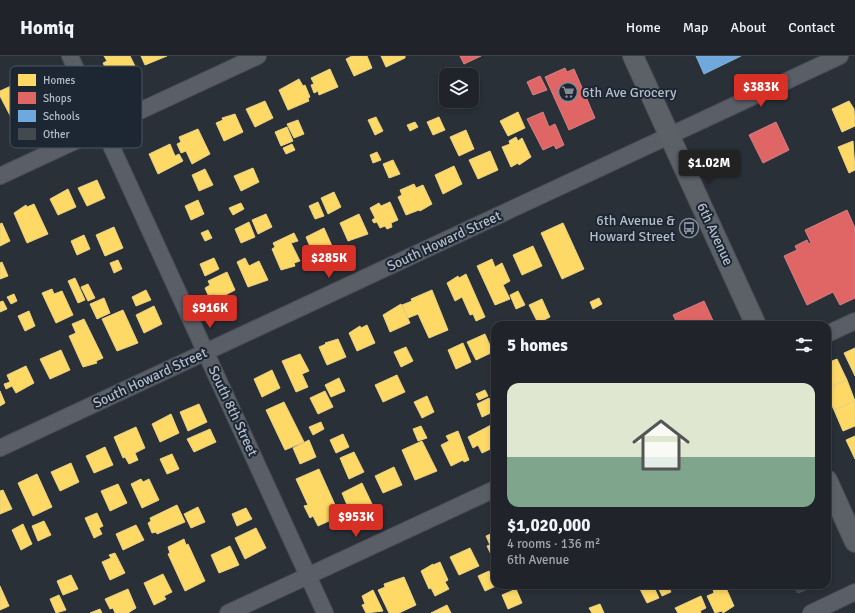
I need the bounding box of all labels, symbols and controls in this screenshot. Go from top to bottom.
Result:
text: Homiq [20,16,74,40]
text: Home [626,19,661,36]
text: Map [683,19,708,36]
text: About [730,19,766,36]
text: Contact [788,19,835,36]
legend [10,66,142,148]
map controls [439,68,479,108]
button: layers [439,68,479,108]
text: Homes [43,74,75,87]
pin: $383K [733,74,789,108]
text: $383K [743,79,779,95]
supermarket icon: 6th Ave Grocery [557,81,579,103]
place label: 6th Ave Grocery [582,84,677,101]
text: Shops [43,92,72,105]
text: Schools [43,110,80,123]
text: Other [43,128,70,141]
pin: $1.02M [676,150,742,184]
text: $1.02M [688,155,730,171]
street label: 6th Avenue [693,200,737,268]
street label: South Howard Street [384,207,504,275]
place label: 6th Avenue & Howard Street [589,212,675,245]
bus stop icon: 6th Avenue & Howard Street [678,217,700,239]
pin: $285K [301,245,357,279]
text: $285K [311,250,347,266]
pin: $916K [182,295,238,329]
text: $916K [192,300,228,316]
icon: filters [793,334,815,356]
text: 5 homes [507,335,568,356]
street label: South Howard Street [90,344,210,412]
street label: South 8th Street [205,363,261,459]
icon: home [625,409,697,481]
pin: $953K [328,504,384,538]
text: $953K [338,509,374,525]
text: $1,020,000 [507,515,590,536]
text: 4 rooms · 136 m² [507,536,600,552]
text: 6th Avenue [507,552,569,568]

